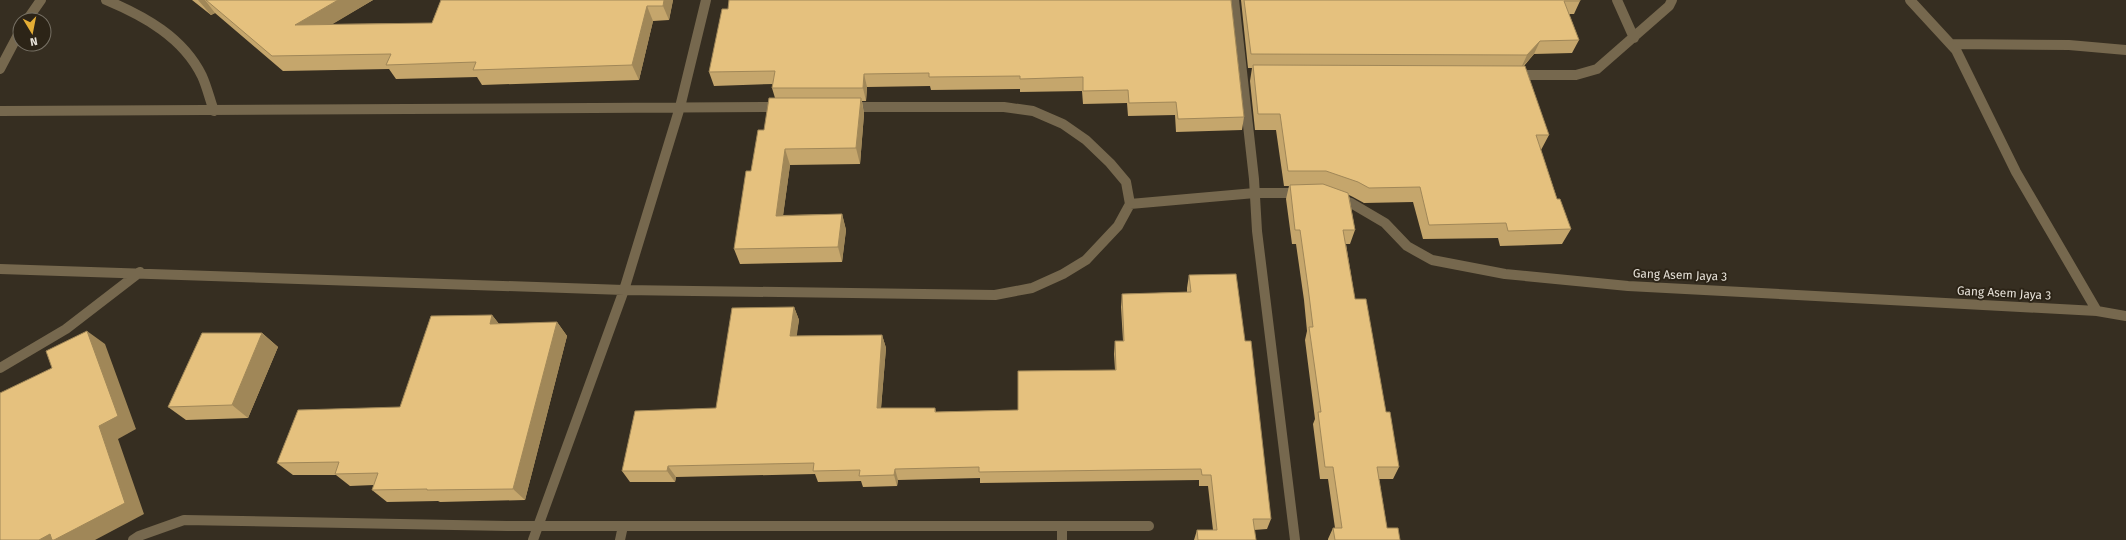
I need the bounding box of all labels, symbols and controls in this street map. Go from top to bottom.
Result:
north arrow [12,12,52,52]
text: N [29,34,38,48]
street label: Gang Asem Jaya 3 [1633,266,1727,284]
street label: Gang Asem Jaya 3 [1956,284,2052,302]

